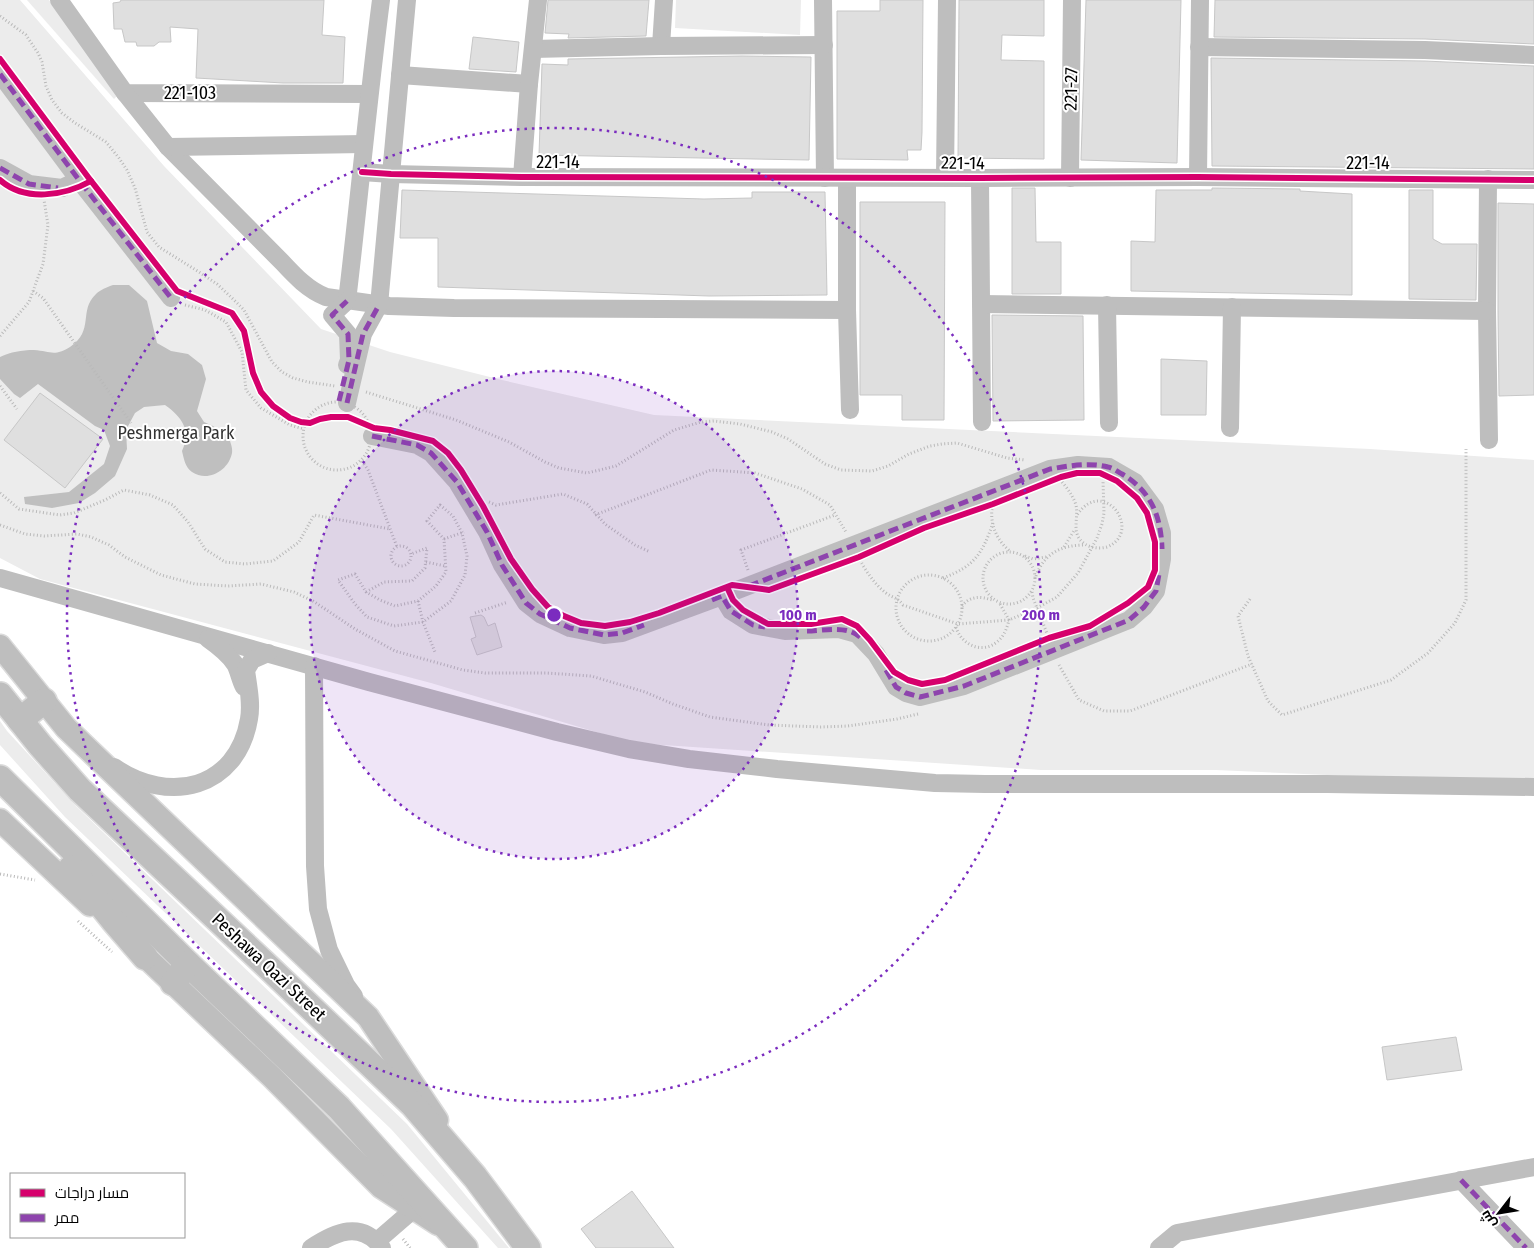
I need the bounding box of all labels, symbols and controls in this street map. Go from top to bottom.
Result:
street label: 221-27 [1060,67,1082,111]
street label: 221-103 [164,82,216,104]
street label: 221-14 [536,151,580,173]
street label: 221-14 [941,152,985,174]
street label: 221-14 [1346,152,1390,174]
park label: Peshmerga Park [118,422,235,444]
centre of rings [545,606,563,624]
text: 100 m [779,606,817,624]
text: 200 m [1021,606,1060,624]
street label: Peshawa Qazi Street [207,908,331,1026]
legend [10,1173,185,1238]
text: مسار دراجات [55,1184,129,1202]
north arrow [1474,1188,1524,1238]
text: ش [1476,1207,1500,1232]
text: ممر [54,1209,79,1227]

